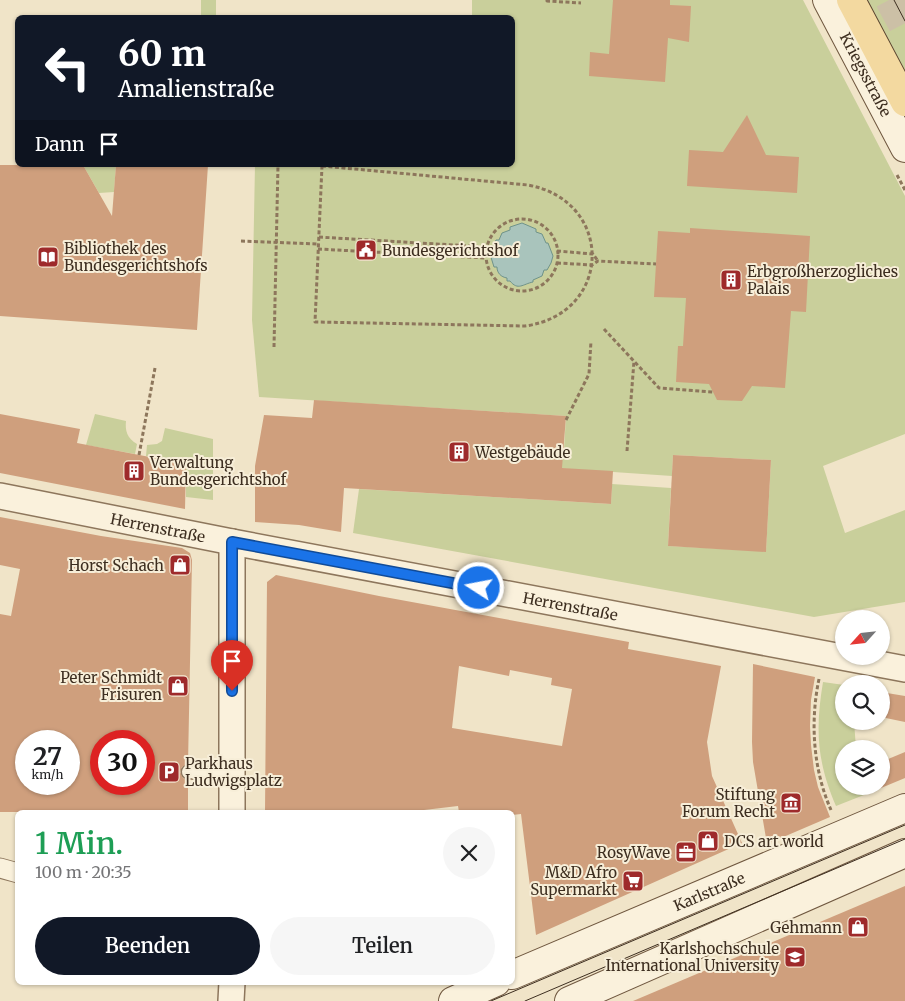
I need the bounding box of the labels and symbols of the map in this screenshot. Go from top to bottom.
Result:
street label: Kriegsstraße [836,29,896,120]
public building icon: Bundesgerichtshof [354,238,378,262]
place label: Bibliothek des Bundesgerichtshofs [64,239,208,275]
place label: Bundesgerichtshof [382,241,520,260]
library icon: Bibliothek des Bundesgerichtshofs [36,245,60,269]
place label: Erbgroßherzogliches Palais [747,262,898,298]
building icon: Erbgroßherzogliches Palais [719,268,743,292]
building icon: Westgebäude [447,440,471,464]
place label: Westgebäude [474,443,570,462]
place label: Verwaltung Bundesgerichtshof [149,453,288,489]
building icon: Verwaltung Bundesgerichtshof [122,459,146,483]
street label: Herrenstraße [109,509,207,546]
shop icon: Horst Schach [168,553,192,577]
place label: Horst Schach [68,556,164,575]
position arrow [452,561,504,613]
street label: Herrenstraße [521,588,620,624]
north arrow [835,610,890,665]
pin [211,640,253,691]
place label: Peter Schmidt Frisuren [60,668,162,704]
shop icon: Peter Schmidt Frisuren [166,674,190,698]
speed limit sign: 30 [90,730,155,795]
place label: Parkhaus Ludwigsplatz [185,754,282,790]
parking icon: Parkhaus Ludwigsplatz [157,760,181,784]
place label: Stiftung Forum Recht [682,785,775,821]
museum icon: Stiftung Forum Recht [779,791,803,815]
shop icon: DCS art world [696,829,720,853]
place label: DCS art world [724,832,824,851]
office icon: RosyWave [674,840,698,864]
place label: RosyWave [597,843,670,862]
place label: M&D Afro Supermarkt [530,863,617,899]
street label: Karlstraße [670,868,748,915]
supermarket icon: M&D Afro Supermarkt [621,869,645,893]
shop icon: Gehmann [846,915,870,939]
place label: Gehmann [770,918,842,937]
place label: Karlshochschule International University [605,939,779,975]
school or university icon: Karlshochschule International University [783,945,807,969]

